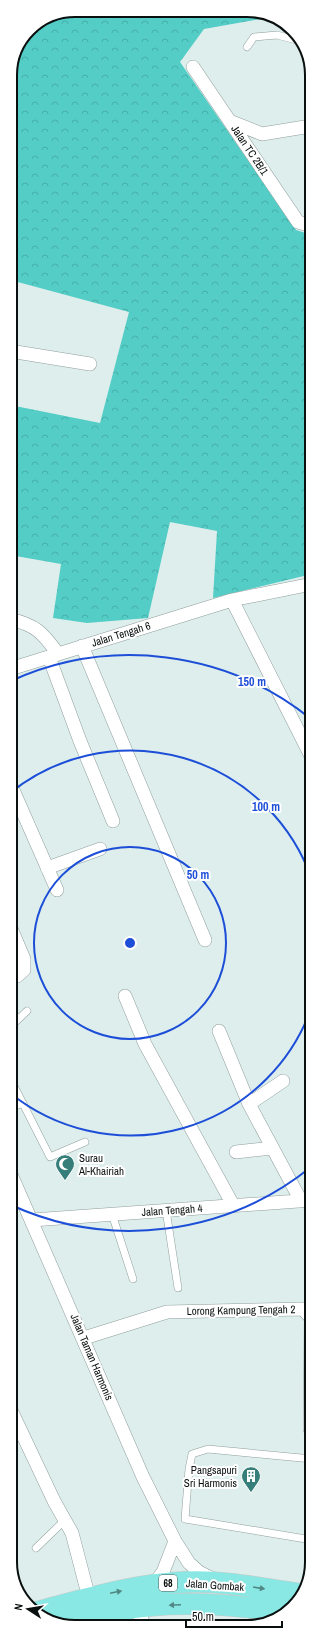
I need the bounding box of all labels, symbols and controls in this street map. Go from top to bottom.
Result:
street label: Jalan TC 2B/1 [228,122,272,178]
street label: Jalan Tengah 6 [90,618,152,650]
text: 150 m [238,674,266,690]
text: 100 m [252,799,280,815]
text: 50 m [187,867,209,883]
centre of rings [123,936,137,950]
place label: Surau Al-Khairiah [78,1151,124,1178]
mosque icon: Surau Al-Khairiah [54,1153,76,1181]
street label: Jalan Tengah 4 [141,1201,203,1219]
street label: Lorong Kampung Tengah 2 [187,1302,295,1318]
street label: Jalan Taman Harmonis [67,1312,117,1403]
place label: Pangsapuri Sri Harmonis [184,1463,237,1490]
building icon: Pangsapuri Sri Harmonis [240,1465,262,1493]
road number: 68 [159,1575,177,1591]
street label: Jalan Gombak [185,1576,245,1594]
one-way arrow [252,1585,265,1591]
north arrow [8,1589,48,1629]
one-way arrow [110,1589,122,1595]
text: N [11,1602,26,1612]
one-way arrow [168,1602,181,1608]
scale bar [186,1603,282,1629]
text: 50 m [192,1609,214,1625]

